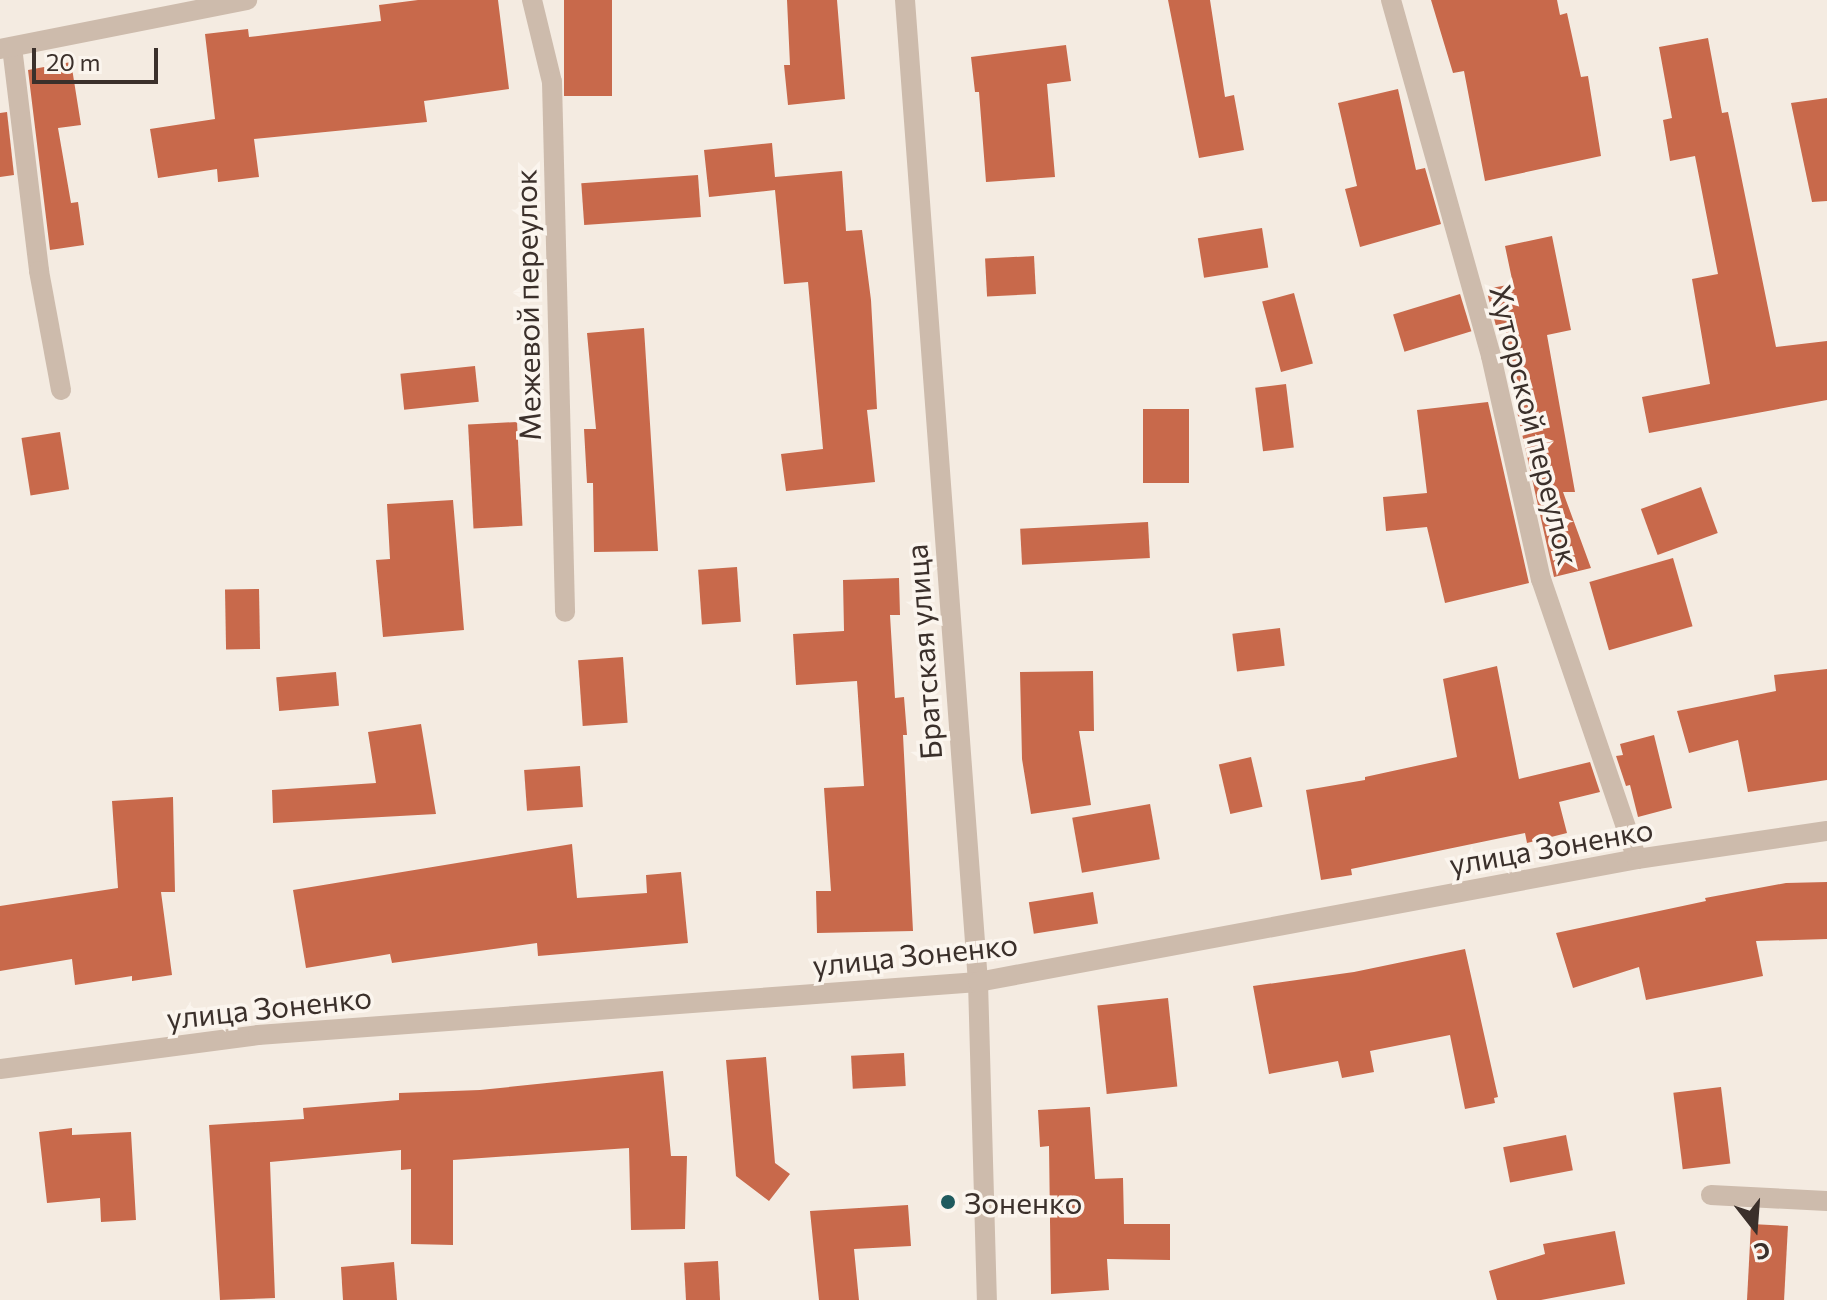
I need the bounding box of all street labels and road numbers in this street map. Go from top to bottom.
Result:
street label: Межевой переулок [507,169,547,441]
street label: Хуторской переулок [1483,281,1587,569]
street label: Братская улица [898,543,948,761]
street label: улица Зоненко [1446,810,1656,882]
street label: улица Зоненко [811,925,1019,983]
street label: улица Зоненко [165,978,373,1036]

